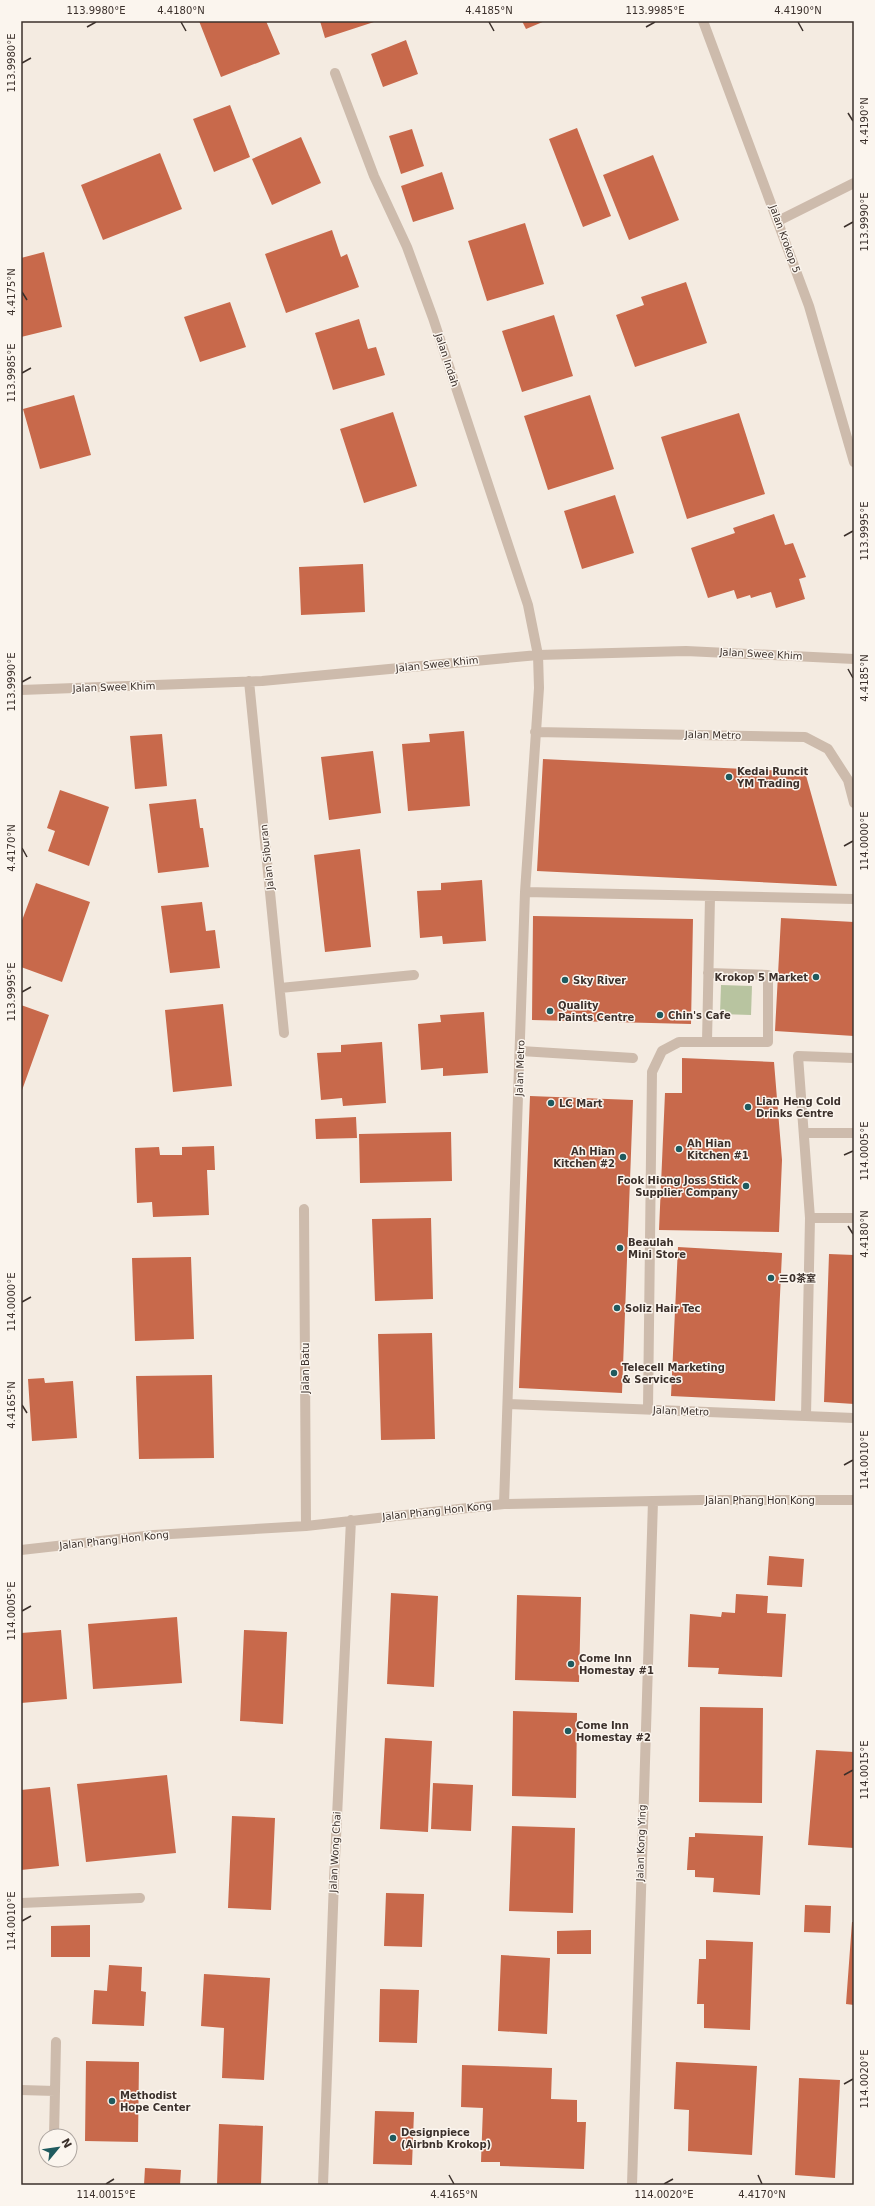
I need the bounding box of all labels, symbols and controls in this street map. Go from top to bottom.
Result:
text: 113.9980°E [66,5,126,16]
text: 4.4180°N [157,5,205,16]
text: 4.4185°N [465,5,513,16]
text: 113.9985°E [625,5,685,16]
text: 4.4190°N [774,5,822,16]
text: 113.9980°E [6,33,17,93]
text: 4.4190°N [859,97,870,145]
text: 113.9990°E [859,192,870,252]
street label: Jalan Krokop 5 [767,203,802,274]
text: 4.4175°N [6,268,17,316]
street label: Jalan Indah [433,331,461,388]
text: 113.9985°E [6,343,17,403]
text: 113.9995°E [859,501,870,561]
street label: Jalan Swee Khim [718,646,803,662]
text: 113.9990°E [6,652,17,712]
street label: Jalan Swee Khim [394,654,479,674]
text: 4.4185°N [859,654,870,702]
street label: Jalan Swee Khim [71,680,156,694]
street label: Jalan Metro [684,729,741,741]
place label: Kedai Runcit YM Trading [736,766,808,789]
marker: Kedai Runcit YM Trading [724,772,734,782]
text: 114.0000°E [859,811,870,871]
text: 4.4170°N [6,824,17,872]
street label: Jalan Siburan [258,824,276,891]
text: 113.9995°E [6,962,17,1022]
place label: Krokop 5 Market [715,972,808,983]
marker: Krokop 5 Market [811,972,821,982]
marker: Sky River [560,975,570,985]
place label: Sky River [573,975,626,986]
place label: Quality Paints Centre [558,1000,635,1023]
marker: Quality Paints Centre [545,1006,555,1016]
marker: Chin's Cafe [655,1010,665,1020]
place label: Chin's Cafe [668,1010,731,1021]
street label: Jalan Metro [513,1040,526,1097]
place label: Lian Heng Cold Drinks Centre [756,1096,841,1119]
marker: LC Mart [546,1098,556,1108]
place label: LC Mart [559,1098,603,1109]
marker: Lian Heng Cold Drinks Centre [743,1102,753,1112]
text: 114.0005°E [859,1121,870,1181]
place label: Ah Hian Kitchen #1 [687,1138,749,1161]
marker: Ah Hian Kitchen #1 [674,1144,684,1154]
place label: Ah Hian Kitchen #2 [553,1146,615,1169]
marker: Ah Hian Kitchen #2 [618,1152,628,1162]
place label: Fook Hiong Joss Stick Supplier Company [617,1175,738,1198]
marker: Fook Hiong Joss Stick Supplier Company [741,1181,751,1191]
text: 4.4180°N [859,1210,870,1258]
place label: Beaulah Mini Store [628,1237,686,1260]
marker: Beaulah Mini Store [615,1243,625,1253]
text: 114.0000°E [6,1272,17,1332]
marker: 三0茶室 [766,1273,776,1283]
place label: 三0茶室 [779,1273,816,1284]
marker: Soliz Hair Tec [612,1303,622,1313]
place label: Soliz Hair Tec [625,1303,700,1314]
street label: Jalan Batu [300,1343,311,1394]
place label: Telecell Marketing & Services [622,1362,725,1385]
marker: Telecell Marketing & Services [609,1368,619,1378]
text: 4.4165°N [6,1381,17,1429]
street label: Jalan Metro [652,1404,709,1417]
text: 114.0010°E [859,1430,870,1490]
street label: Jalan Phang Hon Kong [704,1495,815,1506]
street label: Jalan Phang Hon Kong [381,1500,492,1522]
street label: Jalan Phang Hon Kong [58,1529,169,1551]
text: 114.0005°E [6,1581,17,1641]
place label: Come Inn Homestay #1 [579,1653,654,1676]
marker: Come Inn Homestay #1 [566,1659,576,1669]
place label: Come Inn Homestay #2 [576,1720,651,1743]
marker: Come Inn Homestay #2 [563,1726,573,1736]
text: 114.0015°E [859,1740,870,1800]
street label: Jalan Kong Ying [634,1804,648,1883]
street label: Jalan Wong Chai [327,1811,343,1894]
text: 114.0010°E [6,1891,17,1951]
text: 114.0020°E [859,2049,870,2109]
place label: Methodist Hope Center [120,2090,190,2113]
marker: Methodist Hope Center [107,2096,117,2106]
place label: Designpiece (Airbnb Krokop) [401,2127,491,2150]
north arrow [38,2128,78,2168]
marker: Designpiece (Airbnb Krokop) [388,2133,398,2143]
text: N [58,2136,74,2151]
text: 114.0015°E [76,2189,136,2200]
text: 4.4165°N [430,2189,478,2200]
text: 114.0020°E [634,2189,694,2200]
text: 4.4170°N [738,2189,786,2200]

